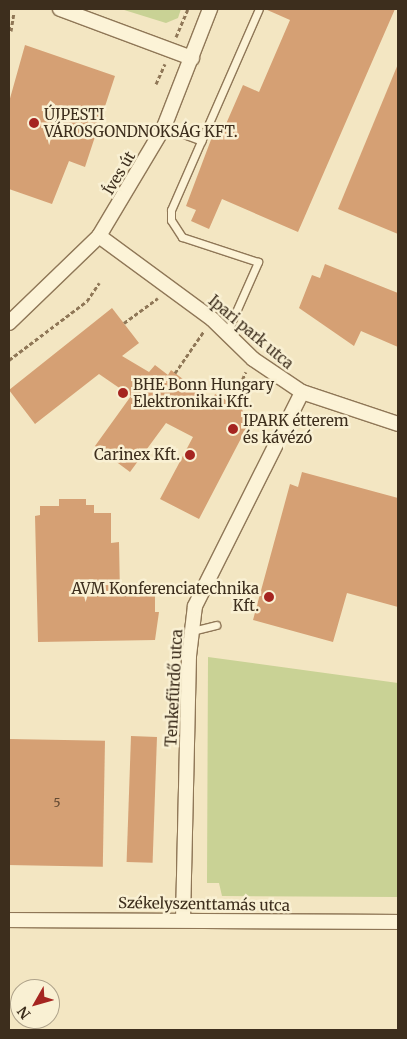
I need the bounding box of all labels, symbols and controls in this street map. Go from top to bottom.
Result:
place label: ÚJPESTI VÁROSGONDNOKSÁG KFT. [44,105,237,140]
marker: ÚJPESTI VÁROSGONDNOKSÁG KFT. [28,117,40,129]
street label: Íves út [99,148,139,198]
street label: Ipari park utca [205,291,297,373]
place label: BHE Bonn Hungary Elektronikai Kft. [133,375,274,410]
marker: BHE Bonn Hungary Elektronikai Kft. [117,387,129,399]
place label: IPARK étterem és kávézó [243,411,349,446]
marker: IPARK étterem és kávézó [227,423,239,435]
place label: Carinex Kft. [94,446,180,464]
marker: Carinex Kft. [184,449,196,461]
place label: AVM Konferenciatechnika Kft. [71,579,259,614]
marker: AVM Konferenciatechnika Kft. [263,591,275,603]
street label: Tenkefürdő utca [162,629,186,747]
house number: 5 [53,796,61,810]
street label: Székelyszenttamás utca [118,894,290,914]
north arrow [10,979,60,1029]
text: N [13,1003,34,1023]

